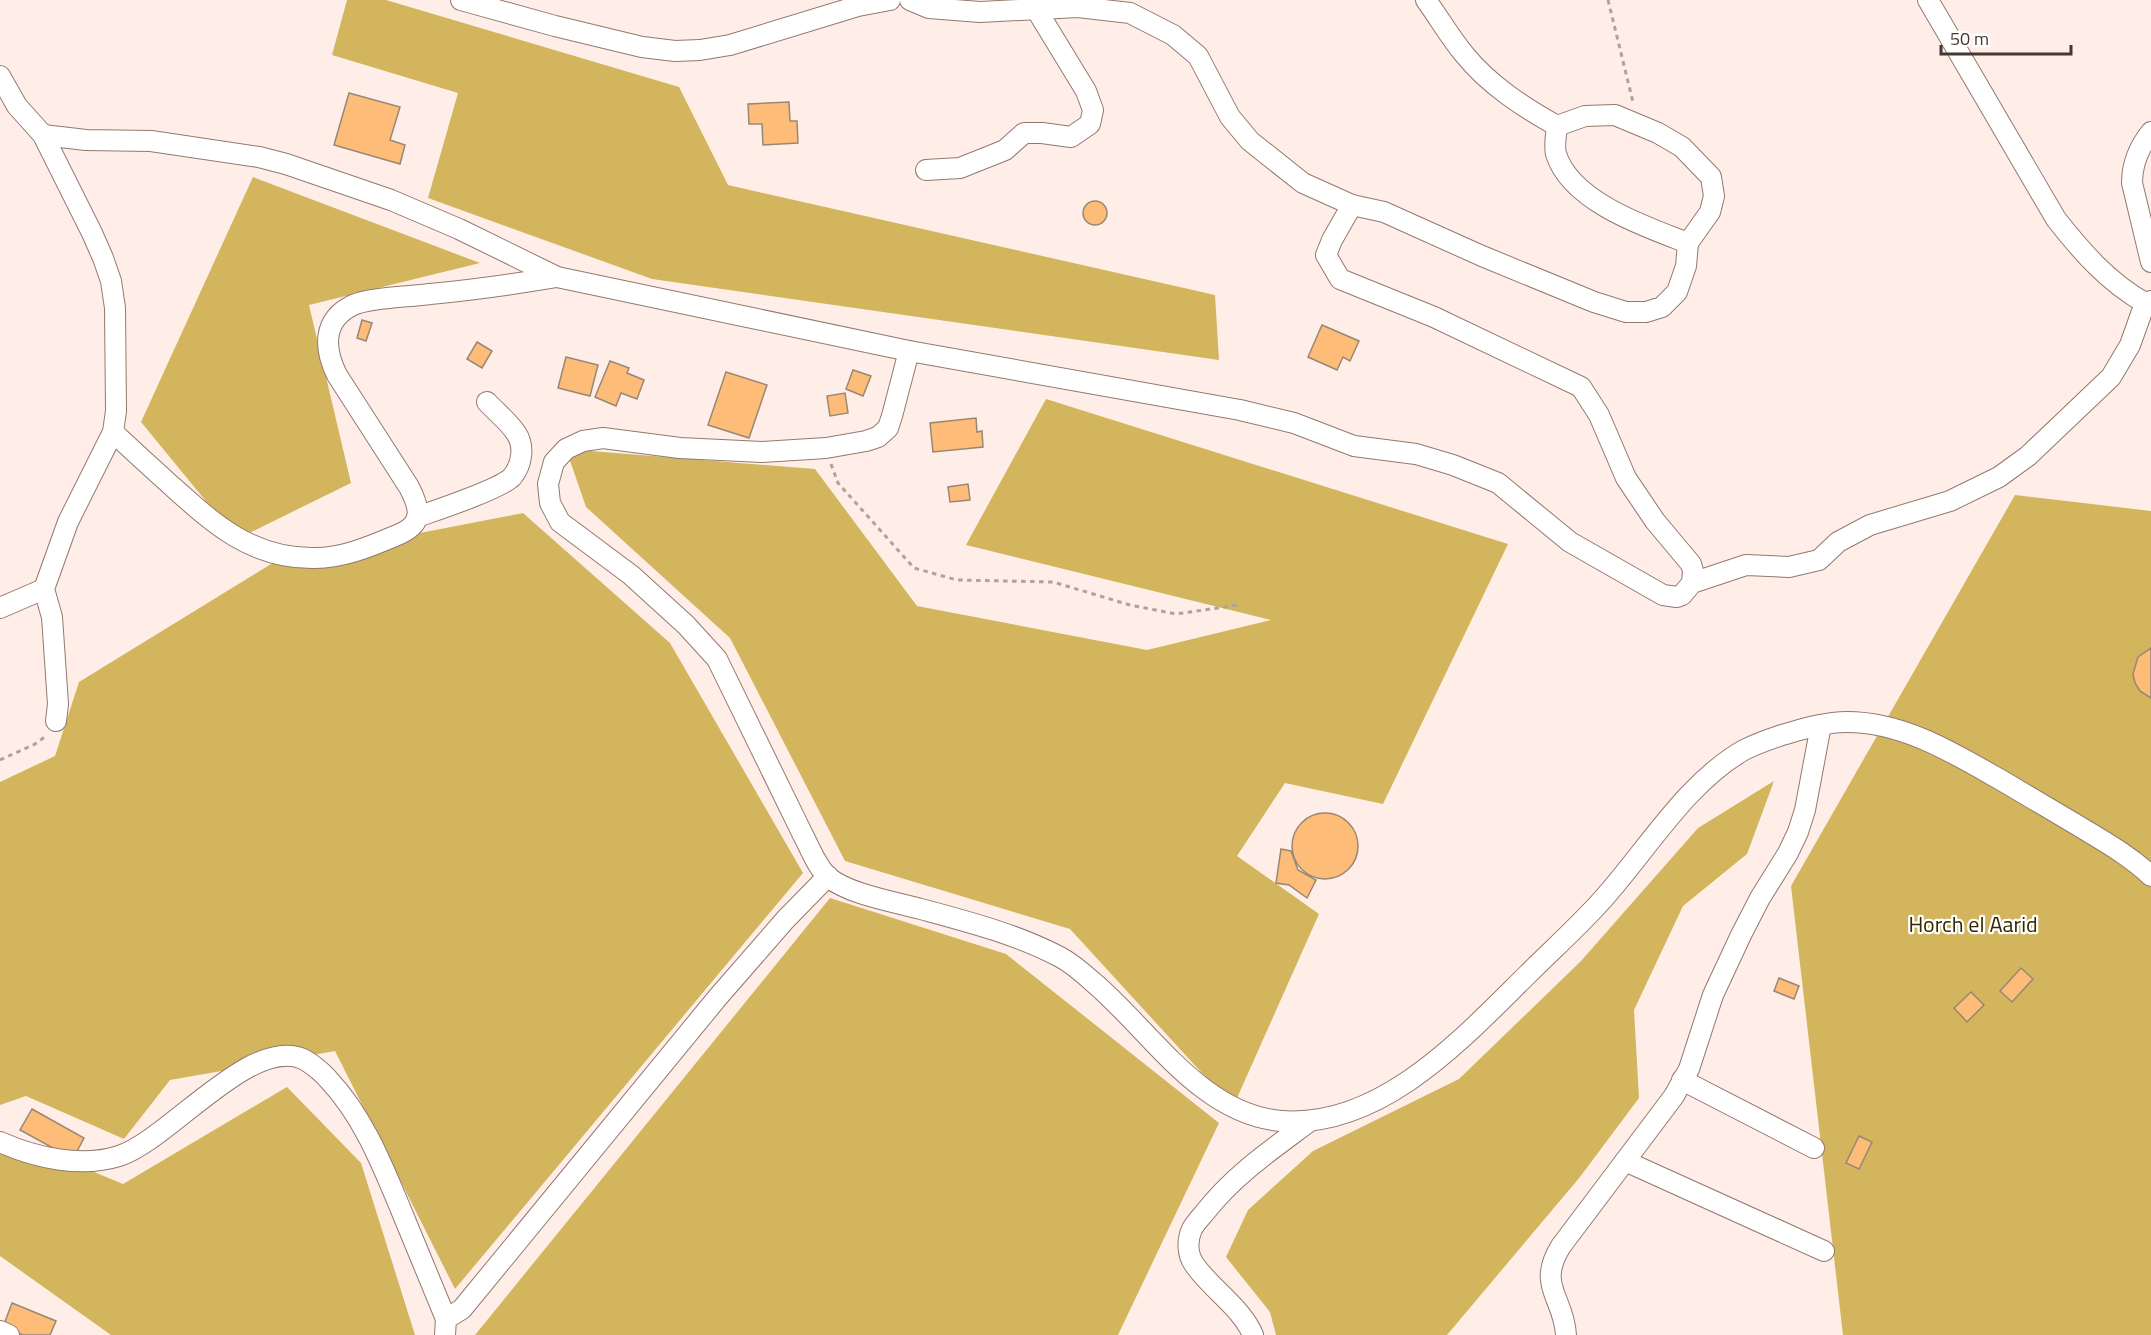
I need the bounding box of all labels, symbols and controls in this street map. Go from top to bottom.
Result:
scale bar [1941,18,2072,56]
text: 50 m [1950,25,1989,52]
park label: Horch el Aarid [1908,907,2038,941]

